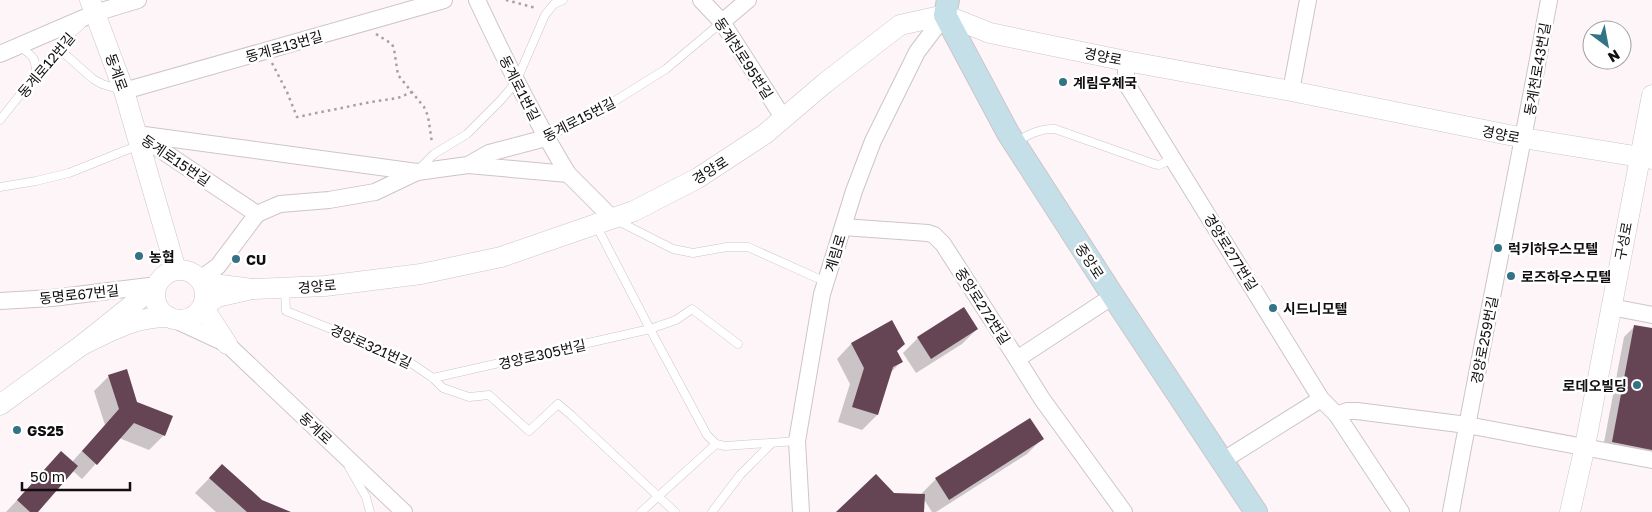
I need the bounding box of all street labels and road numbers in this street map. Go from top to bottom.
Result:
street label: 동계천로95번길 [711,14,777,102]
street label: 동계천로43번길 [1520,21,1554,117]
street label: 동계로13번길 [243,27,325,65]
street label: 동계로12번길 [14,29,78,101]
street label: 경양로 [1082,44,1124,68]
street label: 동계로 [102,51,132,93]
street label: 동계로1번길 [496,52,544,124]
street label: 동계로15번길 [540,93,618,145]
street label: 경양로 [1480,122,1522,146]
street label: 동계로15번길 [138,131,214,189]
street label: 경양로 [689,152,731,187]
street label: 경양로277번길 [1201,210,1261,294]
street label: 구성로 [1611,220,1635,262]
street label: 계림로 [821,232,849,274]
street label: 중앙로 [1072,240,1108,282]
street label: 중앙로272번길 [952,264,1014,348]
street label: 경양로 [297,276,337,296]
street label: 동명로67번길 [38,281,120,307]
street label: 경양로259번길 [1467,295,1501,385]
street label: 경양로321번길 [328,320,414,372]
street label: 경양로305번길 [497,336,587,372]
street label: 동계로 [296,409,336,447]

